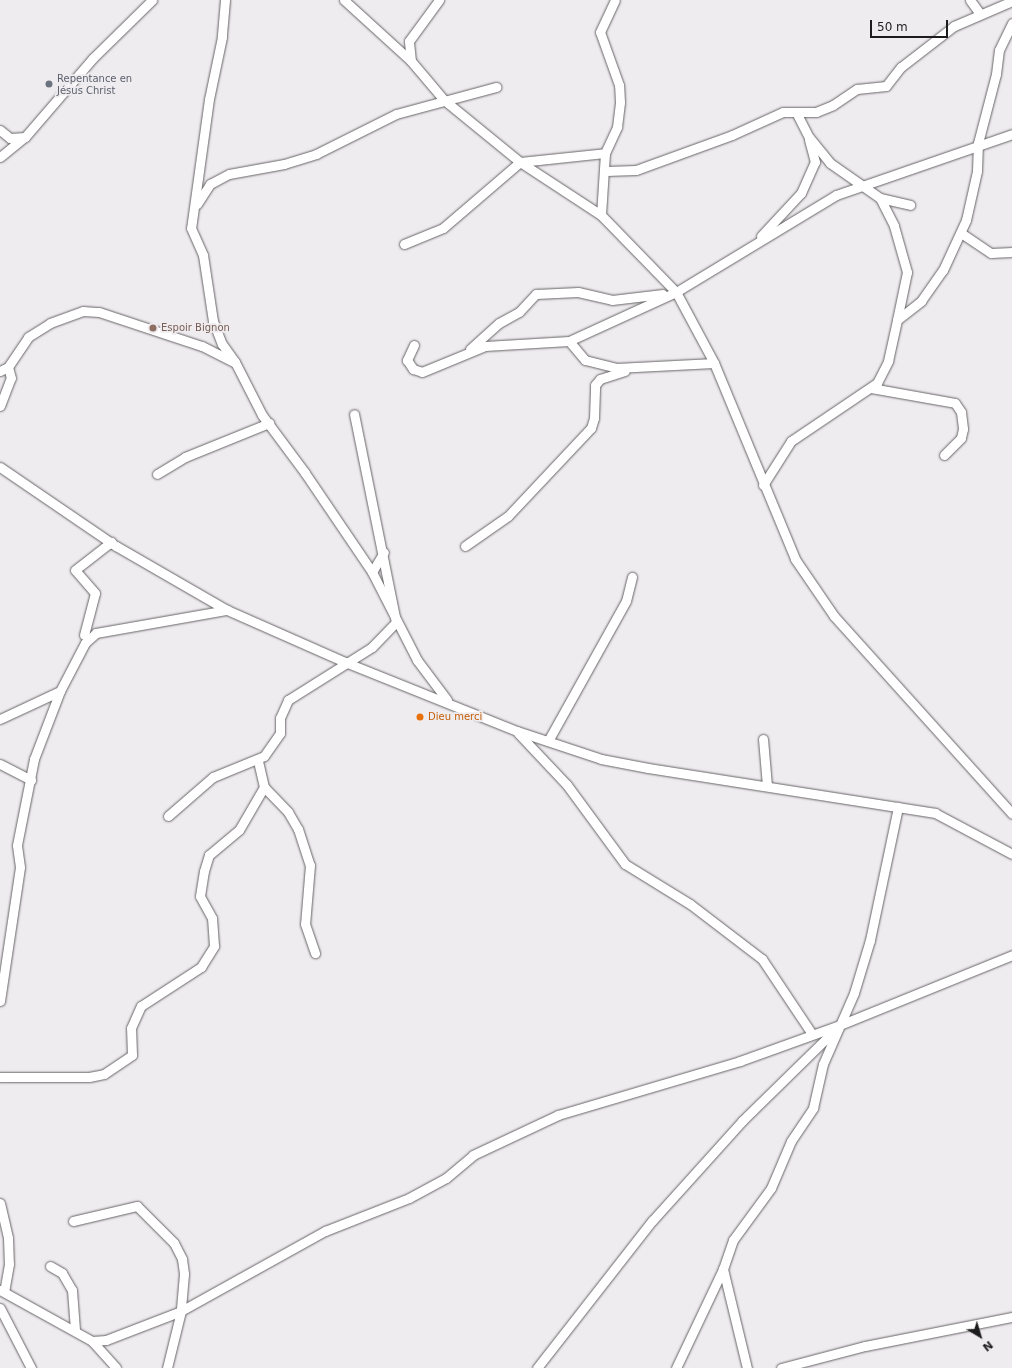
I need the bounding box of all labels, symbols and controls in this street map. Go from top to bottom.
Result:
scale bar [872,12,950,38]
text: 50 m [877,20,908,34]
place label: Repentance en Jésus Christ [57,72,132,96]
marker: Repentance en Jésus Christ [44,79,54,89]
place label: Espoir Bignon [161,322,230,334]
marker: Espoir Bignon [148,323,158,333]
place label: Dieu merci [428,711,482,723]
marker: Dieu merci [415,712,425,722]
north arrow [960,1316,1000,1356]
text: N [980,1338,995,1354]

